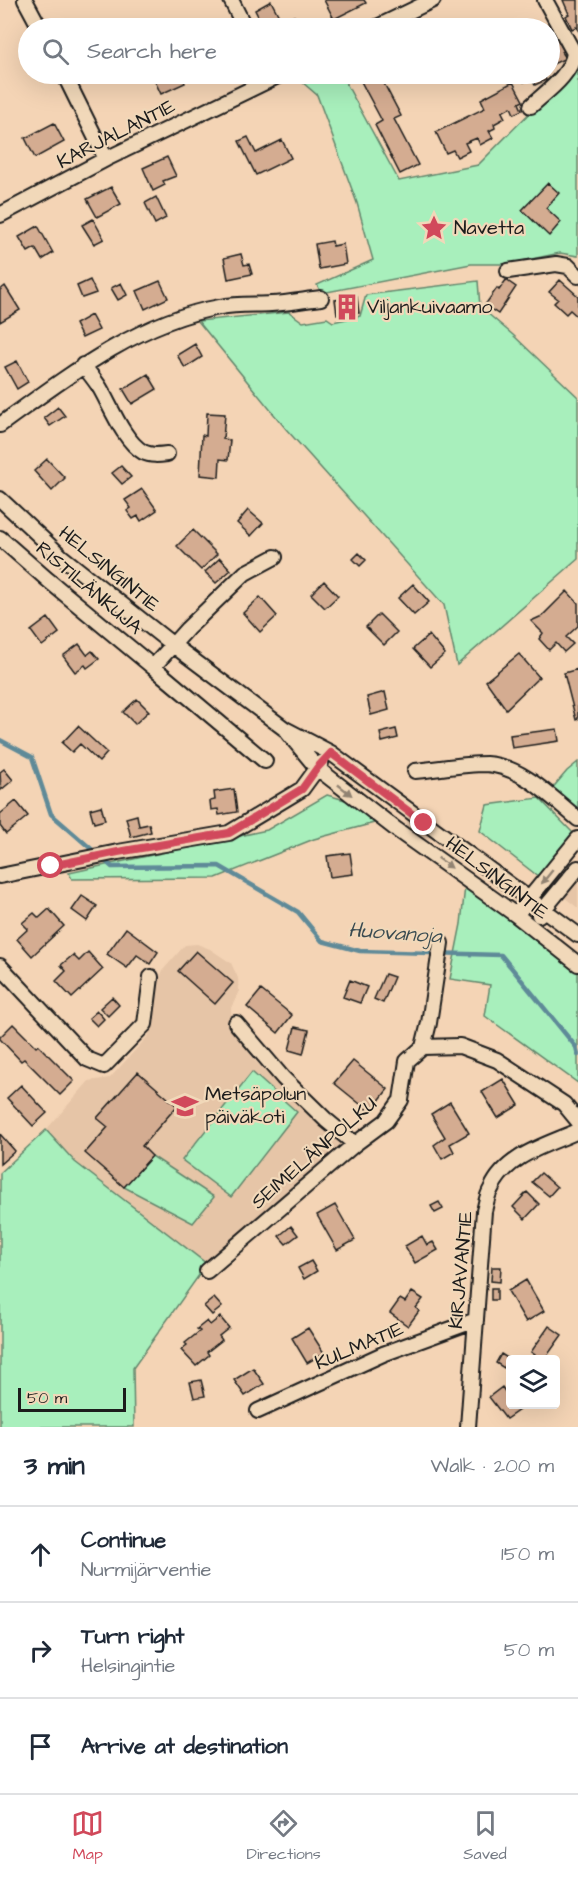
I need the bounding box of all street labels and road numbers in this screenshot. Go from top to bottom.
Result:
street label: KARJALANTIE [52,92,180,176]
street label: HELSINGINTIE [52,519,166,619]
street label: RISTILÄNKUJA [30,535,149,641]
street label: HELSINGINTIE [439,830,555,926]
street label: SEIMELÄNPOLKU [245,1090,383,1216]
street label: KIRJAVANTIE [442,1210,480,1330]
street label: KULMATIE [310,1315,408,1377]

